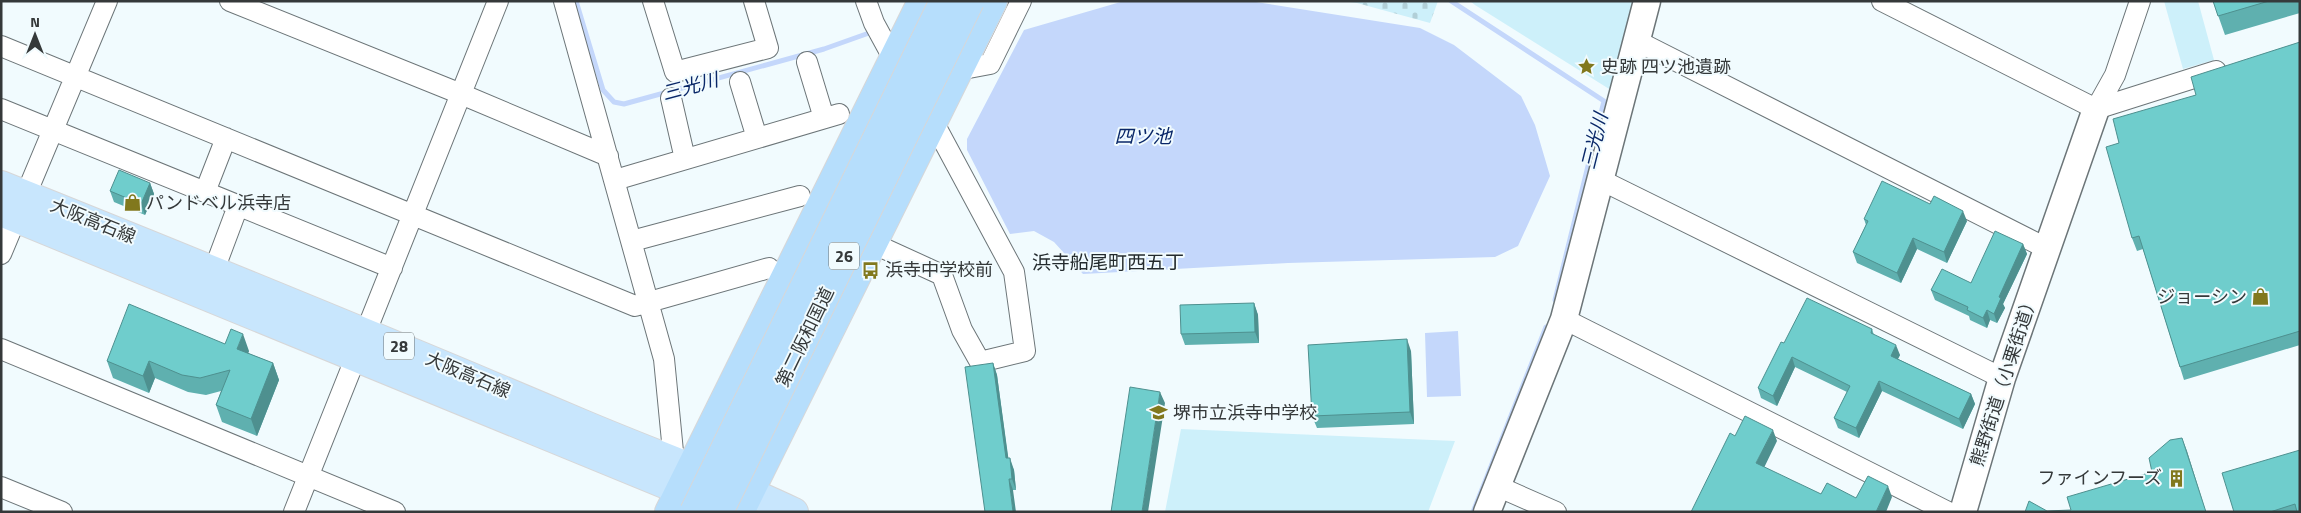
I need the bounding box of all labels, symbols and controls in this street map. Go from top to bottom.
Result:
north arrow [10,10,60,60]
text: N [30,11,40,32]
place label: 史跡 四ツ池遺跡 [1601,53,1731,80]
place icon: 史跡 四ツ池遺跡 [1577,57,1597,77]
water label: 三光川 [659,64,723,107]
water label: 三光川 [1573,108,1615,172]
water label: 四ツ池 [1114,121,1173,150]
place label: パンドベル浜寺店 [146,189,291,216]
street label: 大阪高石線 [46,191,140,250]
shop icon: パンドベル浜寺店 [122,193,142,213]
road number: 26 [829,242,859,270]
district label: 浜寺船尾町西五丁 [1032,247,1184,276]
place label: 浜寺中学校前 [885,256,993,283]
bus stop icon: 浜寺中学校前 [861,260,881,280]
street label: 第二阪和国道 [769,282,840,391]
place label: ジョーシン [2157,283,2247,310]
shop icon: ジョーシン [2251,287,2271,307]
street label: 熊野街道（小栗街道） [1963,290,2044,470]
road number: 28 [384,332,414,360]
street label: 大阪高石線 [421,345,515,405]
place label: 堺市立浜寺中学校 [1173,399,1317,426]
school or university icon: 堺市立浜寺中学校 [1149,403,1169,423]
place label: ファインフーズ [2037,464,2162,491]
building icon: ファインフーズ [2166,468,2186,488]

